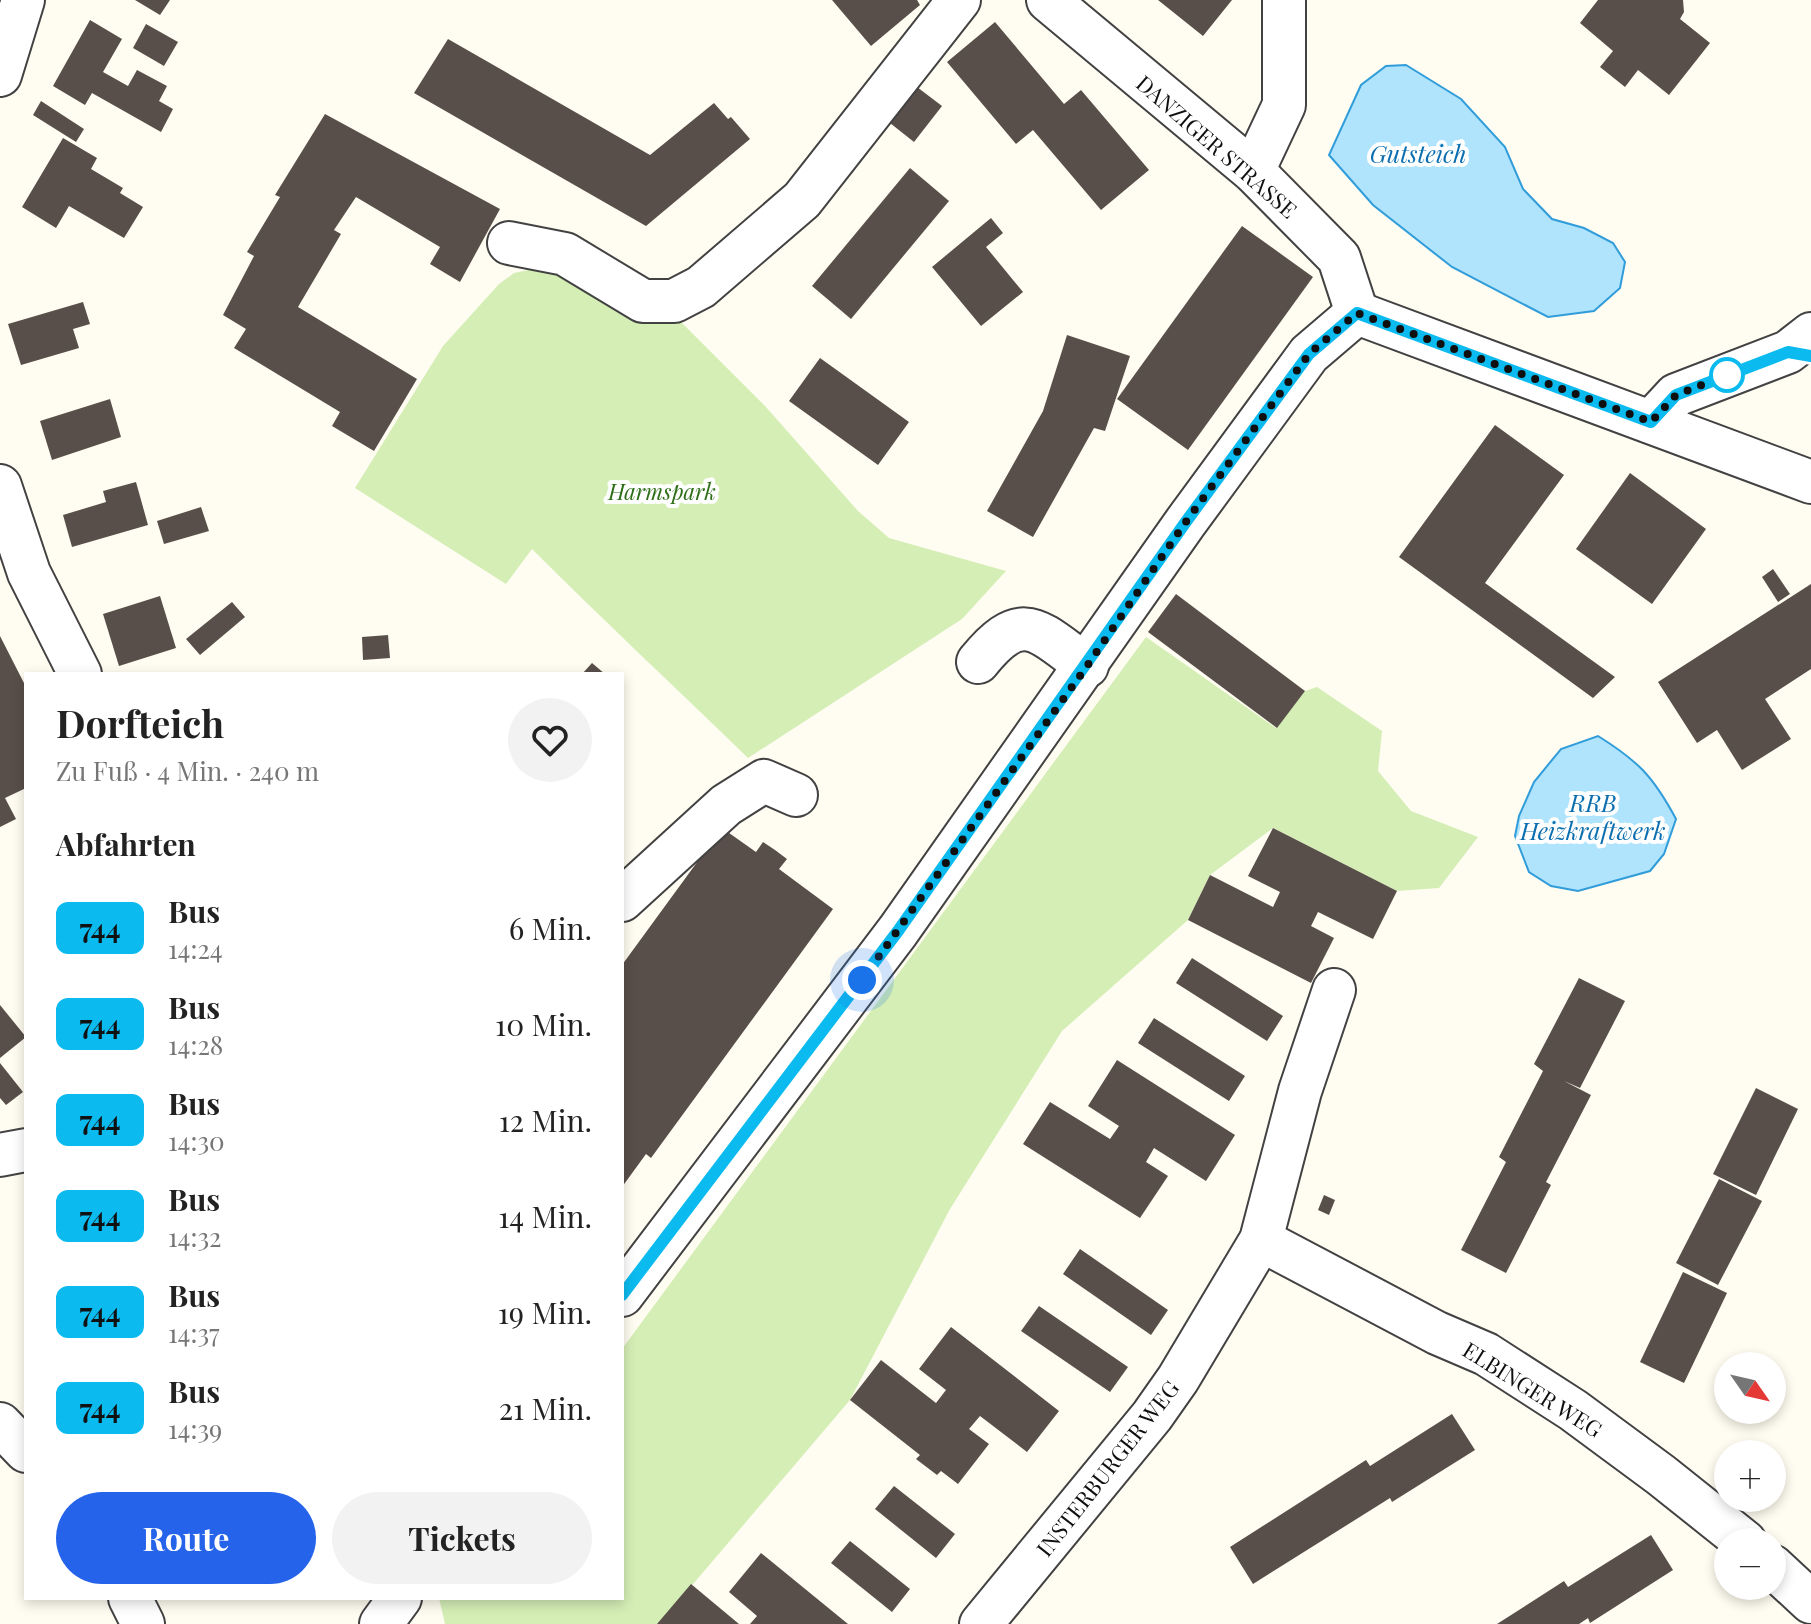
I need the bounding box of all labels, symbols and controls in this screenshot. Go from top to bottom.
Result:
street label: DANZIGER STRASSE [1130,68,1304,224]
water label: Gutsteich [1370,137,1466,169]
unlabelled marker [1710,358,1744,392]
park label: Harmspark [607,476,716,506]
text: Dorfteich [56,697,224,748]
button: heart [508,698,592,782]
text: Zu Fuß · 4 Min. · 240 m [56,753,319,788]
water label: RRB Heizkraftwerk [1519,786,1666,846]
text: Abfahrten [56,824,196,864]
text: Bus [168,891,220,931]
text: 6 Min. [509,908,592,948]
text: 744 [80,909,120,946]
text: 14:24 [168,931,223,966]
your location [842,960,882,1000]
text: Bus [168,987,220,1027]
text: 10 Min. [495,1004,592,1044]
text: 744 [80,1005,120,1042]
text: 14:28 [168,1027,223,1062]
text: Bus [168,1083,220,1123]
text: 12 Min. [499,1100,592,1140]
text: 744 [80,1101,120,1138]
text: 14:30 [168,1123,225,1158]
text: Bus [168,1179,220,1219]
text: 14 Min. [498,1196,592,1236]
text: 744 [80,1197,120,1234]
text: 14:32 [168,1219,222,1254]
text: Bus [168,1275,220,1315]
text: 19 Min. [498,1292,592,1332]
text: 744 [80,1293,120,1330]
text: 14:37 [168,1315,220,1350]
street label: ELBINGER WEG [1458,1334,1608,1444]
north arrow [1714,1352,1786,1424]
map controls [1714,1352,1786,1600]
text: Bus [168,1371,220,1411]
street label: INSTERBURGER WEG [1029,1374,1185,1562]
text: 21 Min. [499,1388,592,1428]
text: 744 [80,1389,120,1426]
text: 14:39 [168,1411,222,1446]
button: + [1714,1440,1786,1512]
button: Route [56,1492,316,1584]
button: Tickets [332,1492,592,1584]
button: − [1714,1528,1786,1600]

